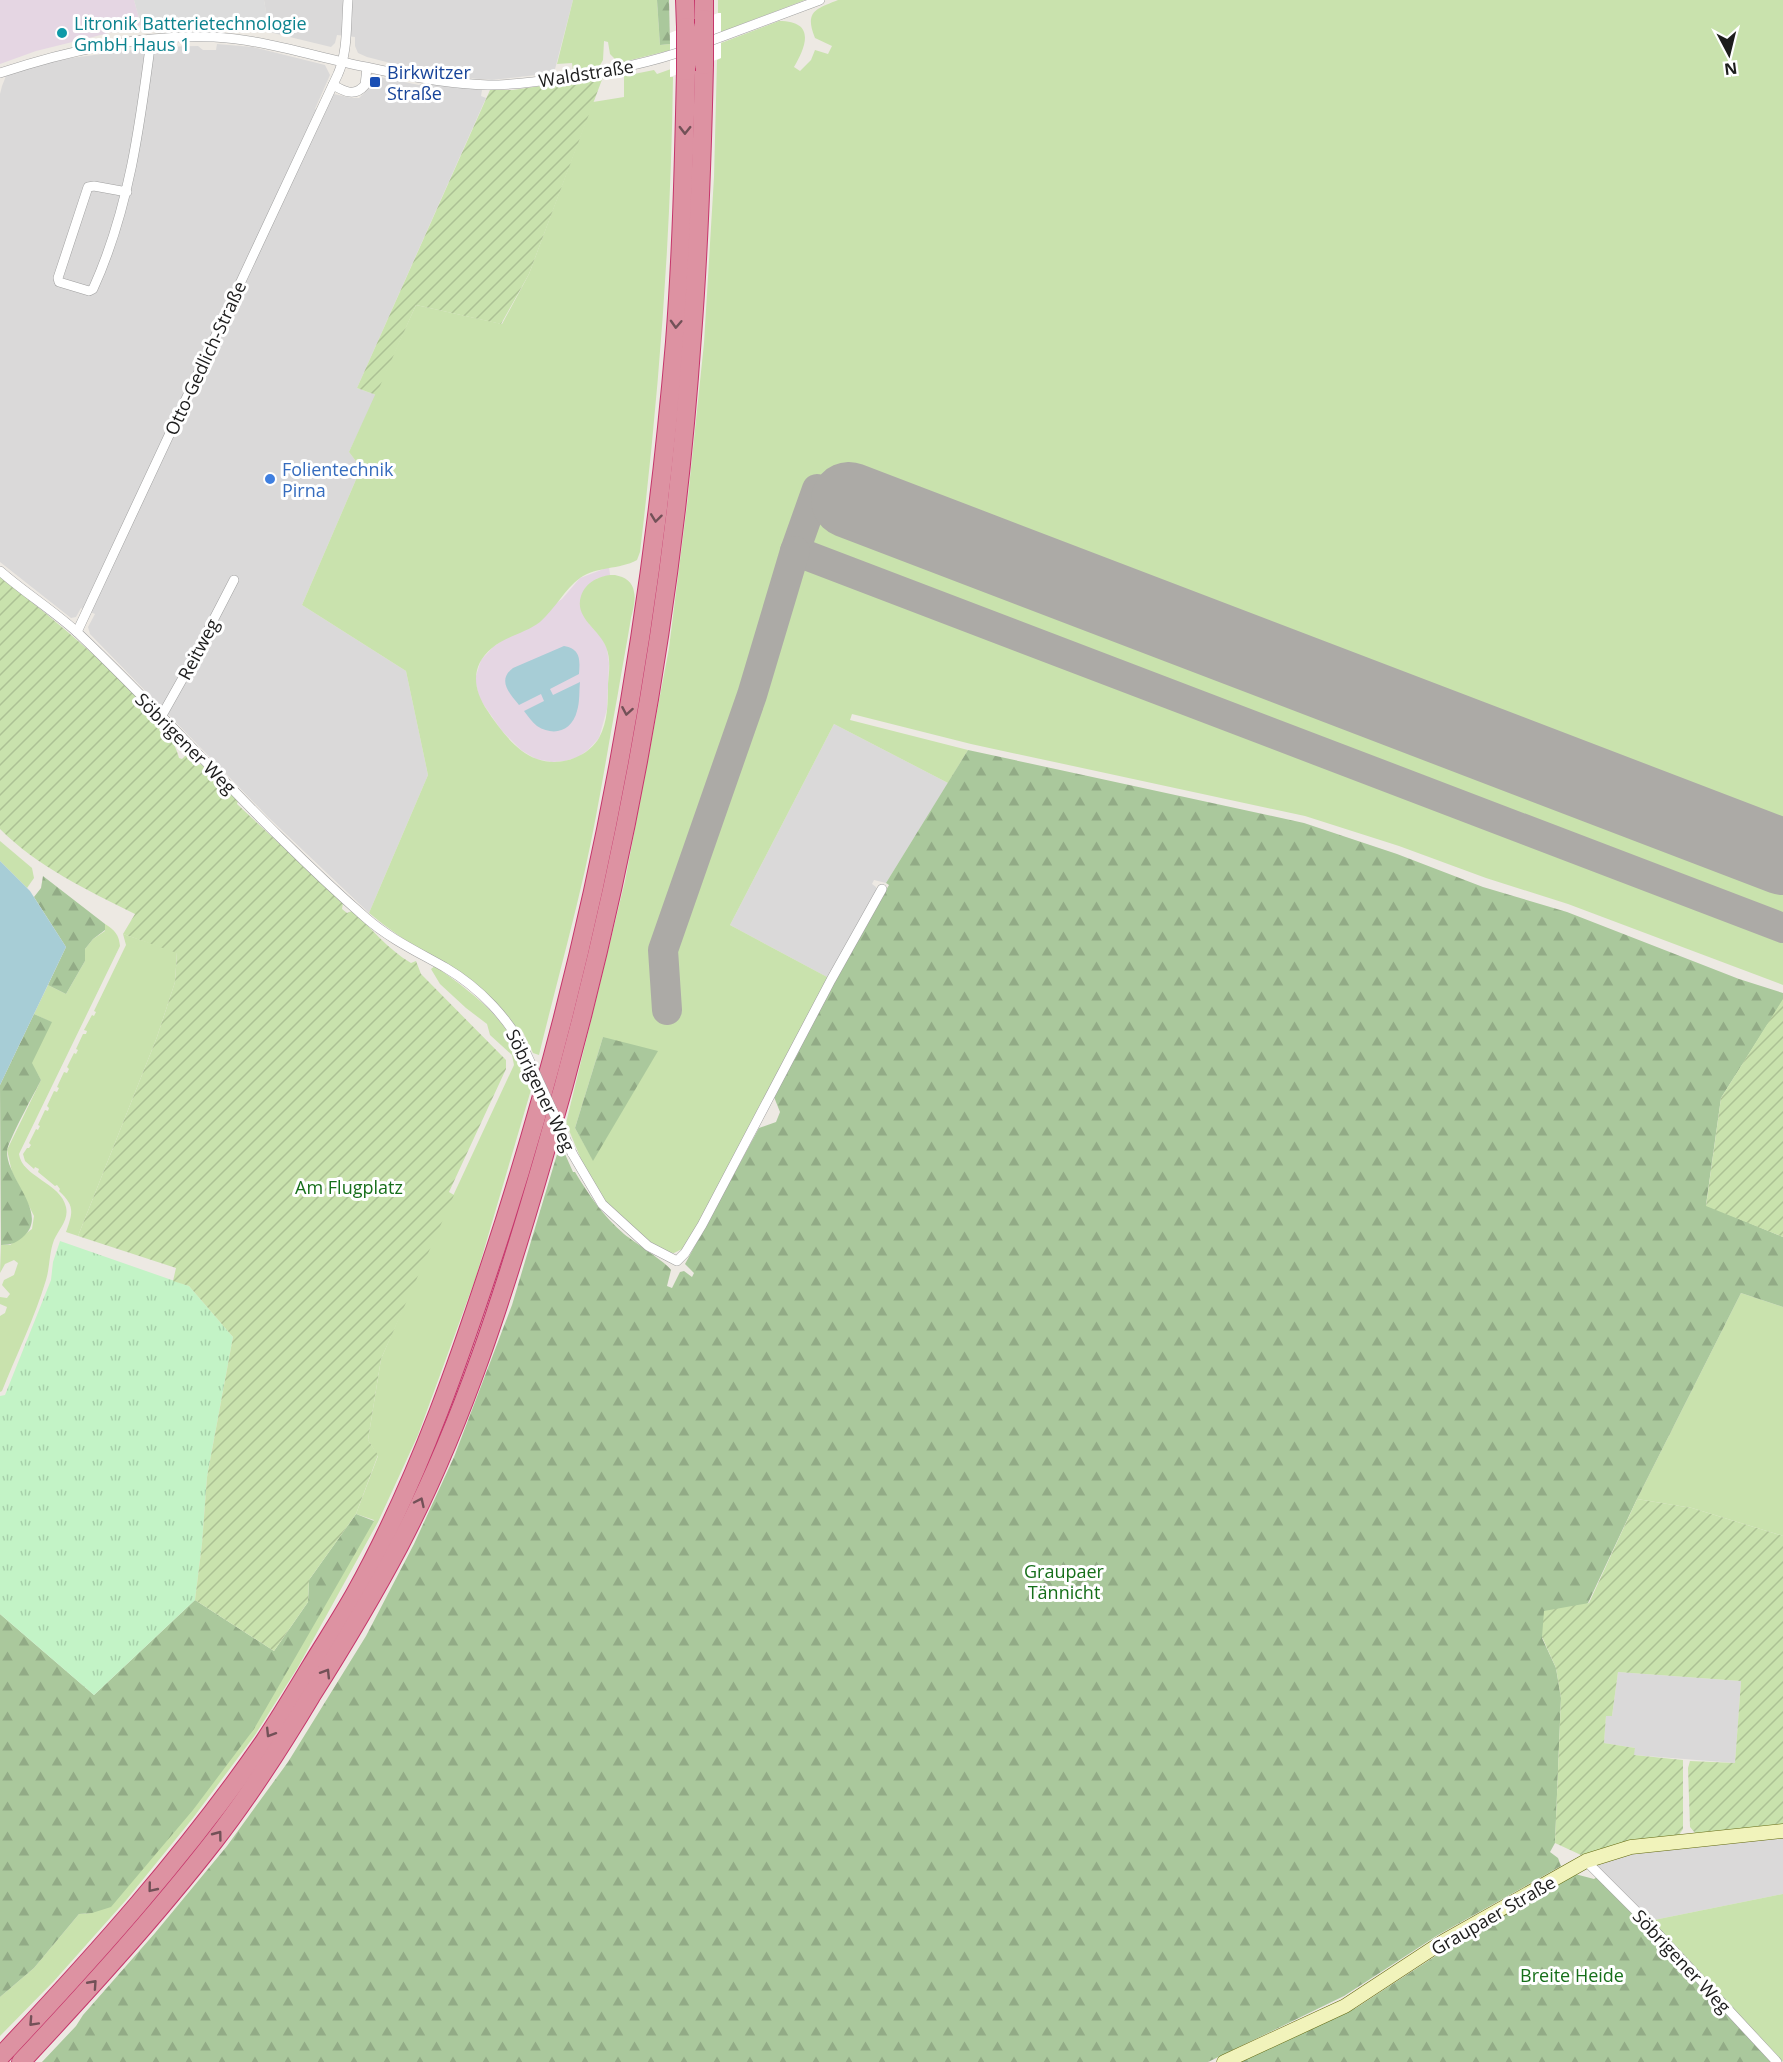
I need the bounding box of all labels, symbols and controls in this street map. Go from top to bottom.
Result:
place label: Litronik Batterietechnologie GmbH Haus 1 [74,11,307,56]
north arrow [1699,24,1759,84]
marker: Litronik Batterietechnologie GmbH Haus 1 [55,26,69,40]
street label: Waldstraße [537,54,635,92]
text: N [1723,57,1739,81]
place label: Birkwitzer Straße [387,60,471,105]
marker: Birkwitzer Straße [368,75,382,89]
one-way arrow [678,125,691,134]
street label: Otto-Gedlich-Straße [159,277,251,439]
one-way arrow [669,320,682,329]
place label: Folientechnik Pirna [282,457,394,502]
marker: Folientechnik Pirna [263,472,277,486]
one-way arrow [650,514,663,523]
street label: Reitweg [172,614,224,684]
street label: Söbrigener Weg [130,687,242,799]
one-way arrow [621,706,634,716]
street label: Söbrigener Weg [501,1025,581,1155]
park label: Am Flugplatz [295,1175,403,1199]
one-way arrow [412,1497,424,1508]
park label: Graupaer Tännicht [1024,1559,1105,1604]
one-way arrow [319,1668,330,1679]
one-way arrow [265,1727,277,1737]
one-way arrow [211,1830,222,1841]
street label: Graupaer Straße [1427,1870,1559,1960]
one-way arrow [148,1881,159,1892]
street label: Söbrigener Weg [1628,1904,1736,2018]
park label: Breite Heide [1520,1963,1624,1987]
one-way arrow [86,1980,97,1991]
one-way arrow [29,2015,40,2025]

